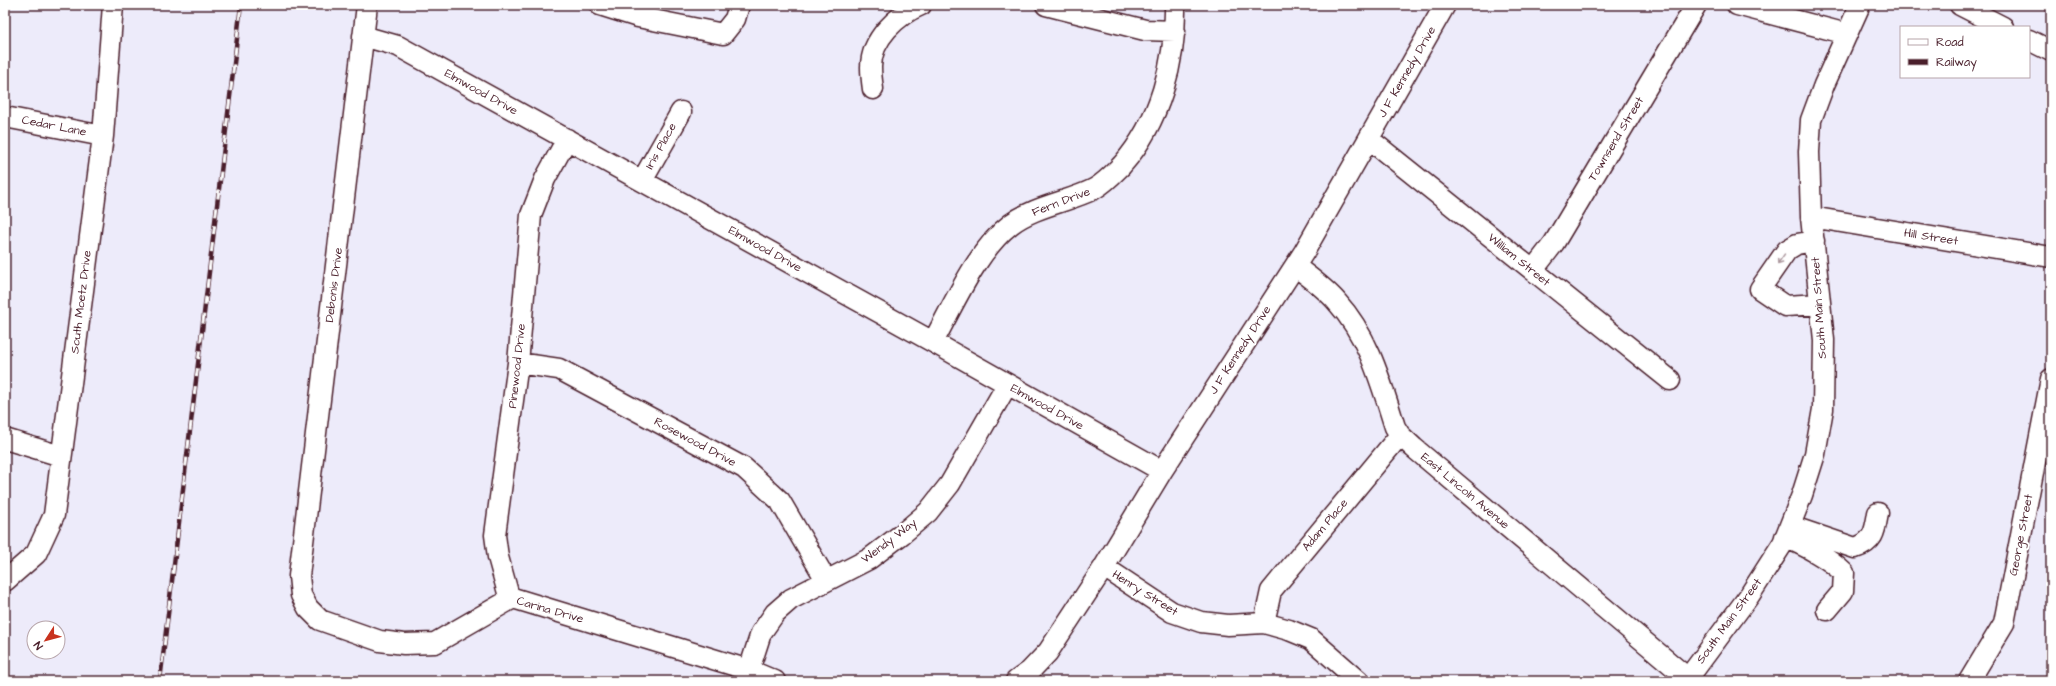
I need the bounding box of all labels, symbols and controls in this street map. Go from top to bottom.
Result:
street label: J F Kennedy Drive [1374,23,1441,121]
legend [1900,26,2030,78]
text: Road [1936,34,1964,51]
text: Railway [1936,54,1977,72]
street label: Elmwood Drive [441,65,521,119]
street label: Townsend Street [1584,93,1648,185]
street label: Cedar Lane [20,111,88,141]
street label: Iris Place [641,119,681,172]
street label: Fern Drive [1029,183,1093,221]
street label: Elmwood Drive [725,222,805,276]
street label: Hill Street [1903,224,1959,250]
street label: William Street [1484,229,1554,291]
street label: Debonis Drive [321,246,347,323]
street label: South Moetz Drive [66,249,96,355]
one-way arrow [1777,253,1785,264]
street label: South Main Street [1807,256,1831,359]
street label: J F Kennedy Drive [1205,302,1276,398]
street label: Pinewood Drive [504,322,530,409]
street label: Elmwood Drive [1007,380,1087,434]
street label: Rosewood Drive [651,413,740,471]
street label: East Lincoln Avenue [1417,449,1513,534]
street label: George Street [2005,493,2038,577]
street label: Adam Place [1298,495,1352,555]
street label: Wendy Way [858,514,921,568]
street label: Henry Street [1108,566,1181,621]
street label: South Main Street [1692,575,1766,667]
street label: Carina Drive [515,592,586,628]
north arrow [26,620,66,660]
text: N [30,638,46,653]

